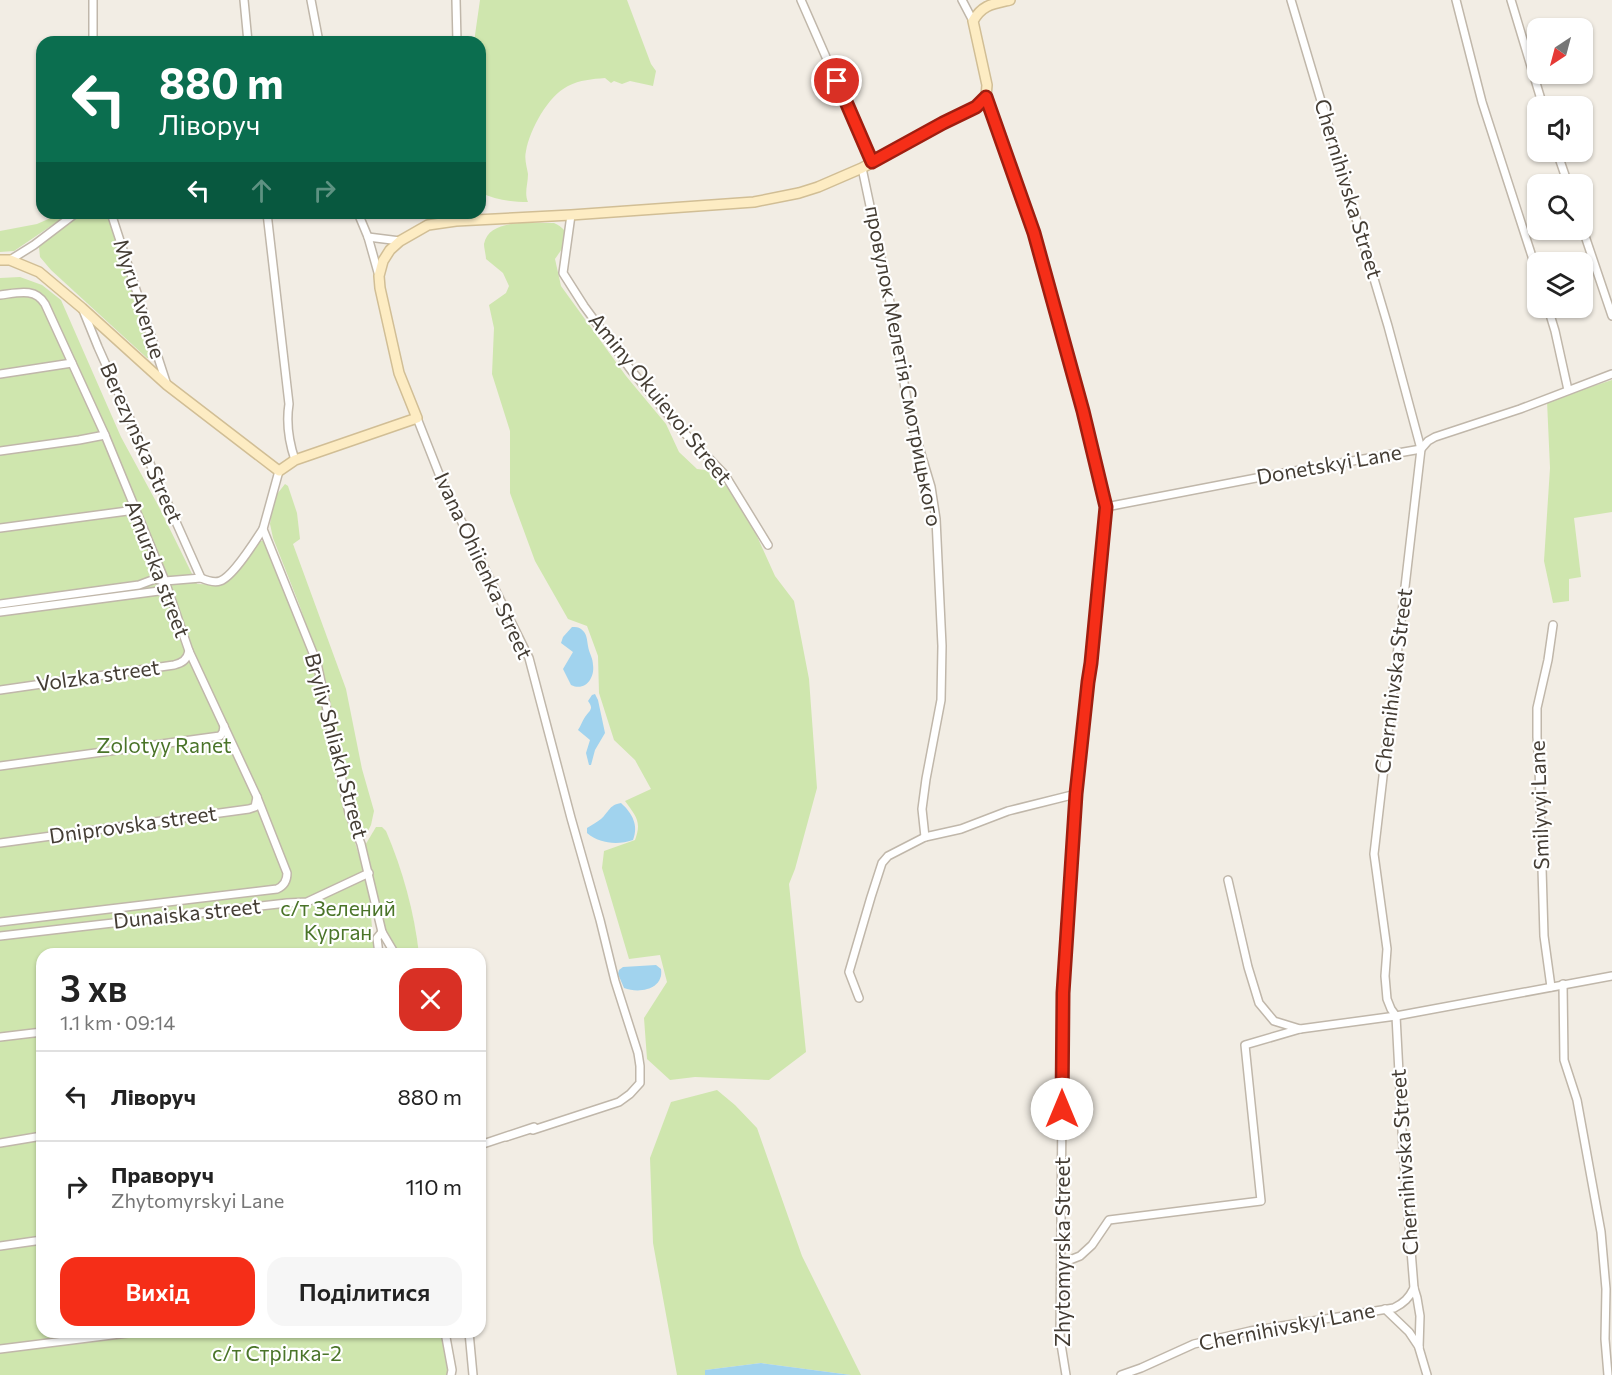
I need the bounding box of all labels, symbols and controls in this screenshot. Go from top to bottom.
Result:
north arrow [1527,18,1593,84]
map controls [1527,18,1593,318]
pin [811,55,862,106]
text: 880 m [159,56,284,108]
icon: left [60,60,138,138]
icon: arrive [820,64,853,97]
street label: Chernihivska Street [1310,96,1389,281]
button: sound [1527,96,1593,162]
text: Ліворуч [159,108,260,141]
icon: left [182,174,215,207]
icon: ahead [245,174,278,207]
icon: right [308,174,341,207]
button: search [1527,174,1593,240]
street label: провулок Мелетія Смотрицького [861,203,948,528]
street label: Myru Avenue [109,236,172,362]
button: layers [1527,252,1593,318]
street label: Aminy Okuievoi Street [584,307,738,489]
street label: Berezynska Street [96,359,189,526]
street label: Donetskyi Lane [1254,438,1403,489]
street label: Ivana Ohiienka Street [430,468,539,663]
street label: Amurska street [121,496,196,641]
street label: Chernihivska Street [1369,587,1416,775]
street label: Bryliv Shliakh Street [301,650,374,841]
street label: Volzka street [34,653,161,696]
park label: Zolotyy Ranet [96,732,232,757]
street label: Smilyvyi Lane [1524,740,1553,870]
street label: Dniprovska street [47,799,218,848]
street label: Dunaiska street [112,892,262,933]
park label: с/т Зелений Курган [280,895,396,944]
text: 3 хв [60,965,127,1009]
button: close [399,968,462,1031]
text: 1.1 km · 09:14 [60,1010,175,1034]
street label: Chernihivska Street [1385,1068,1422,1256]
position arrow [1030,1077,1094,1141]
icon: left [60,1080,93,1113]
text: Ліворуч [111,1083,196,1110]
text: 880 m [398,1083,462,1110]
street label: Zhytomyrska Street [1049,1157,1074,1347]
text: Праворуч [111,1161,214,1188]
icon: right [60,1170,93,1203]
text: 110 m [405,1173,462,1200]
text: Zhytomyrskyi Lane [111,1188,284,1212]
button: Вихід [60,1257,255,1326]
button: Поділитися [267,1257,462,1326]
street label: Chernihivskyi Lane [1197,1296,1377,1355]
park label: с/т Стрілка-2 [212,1340,342,1365]

